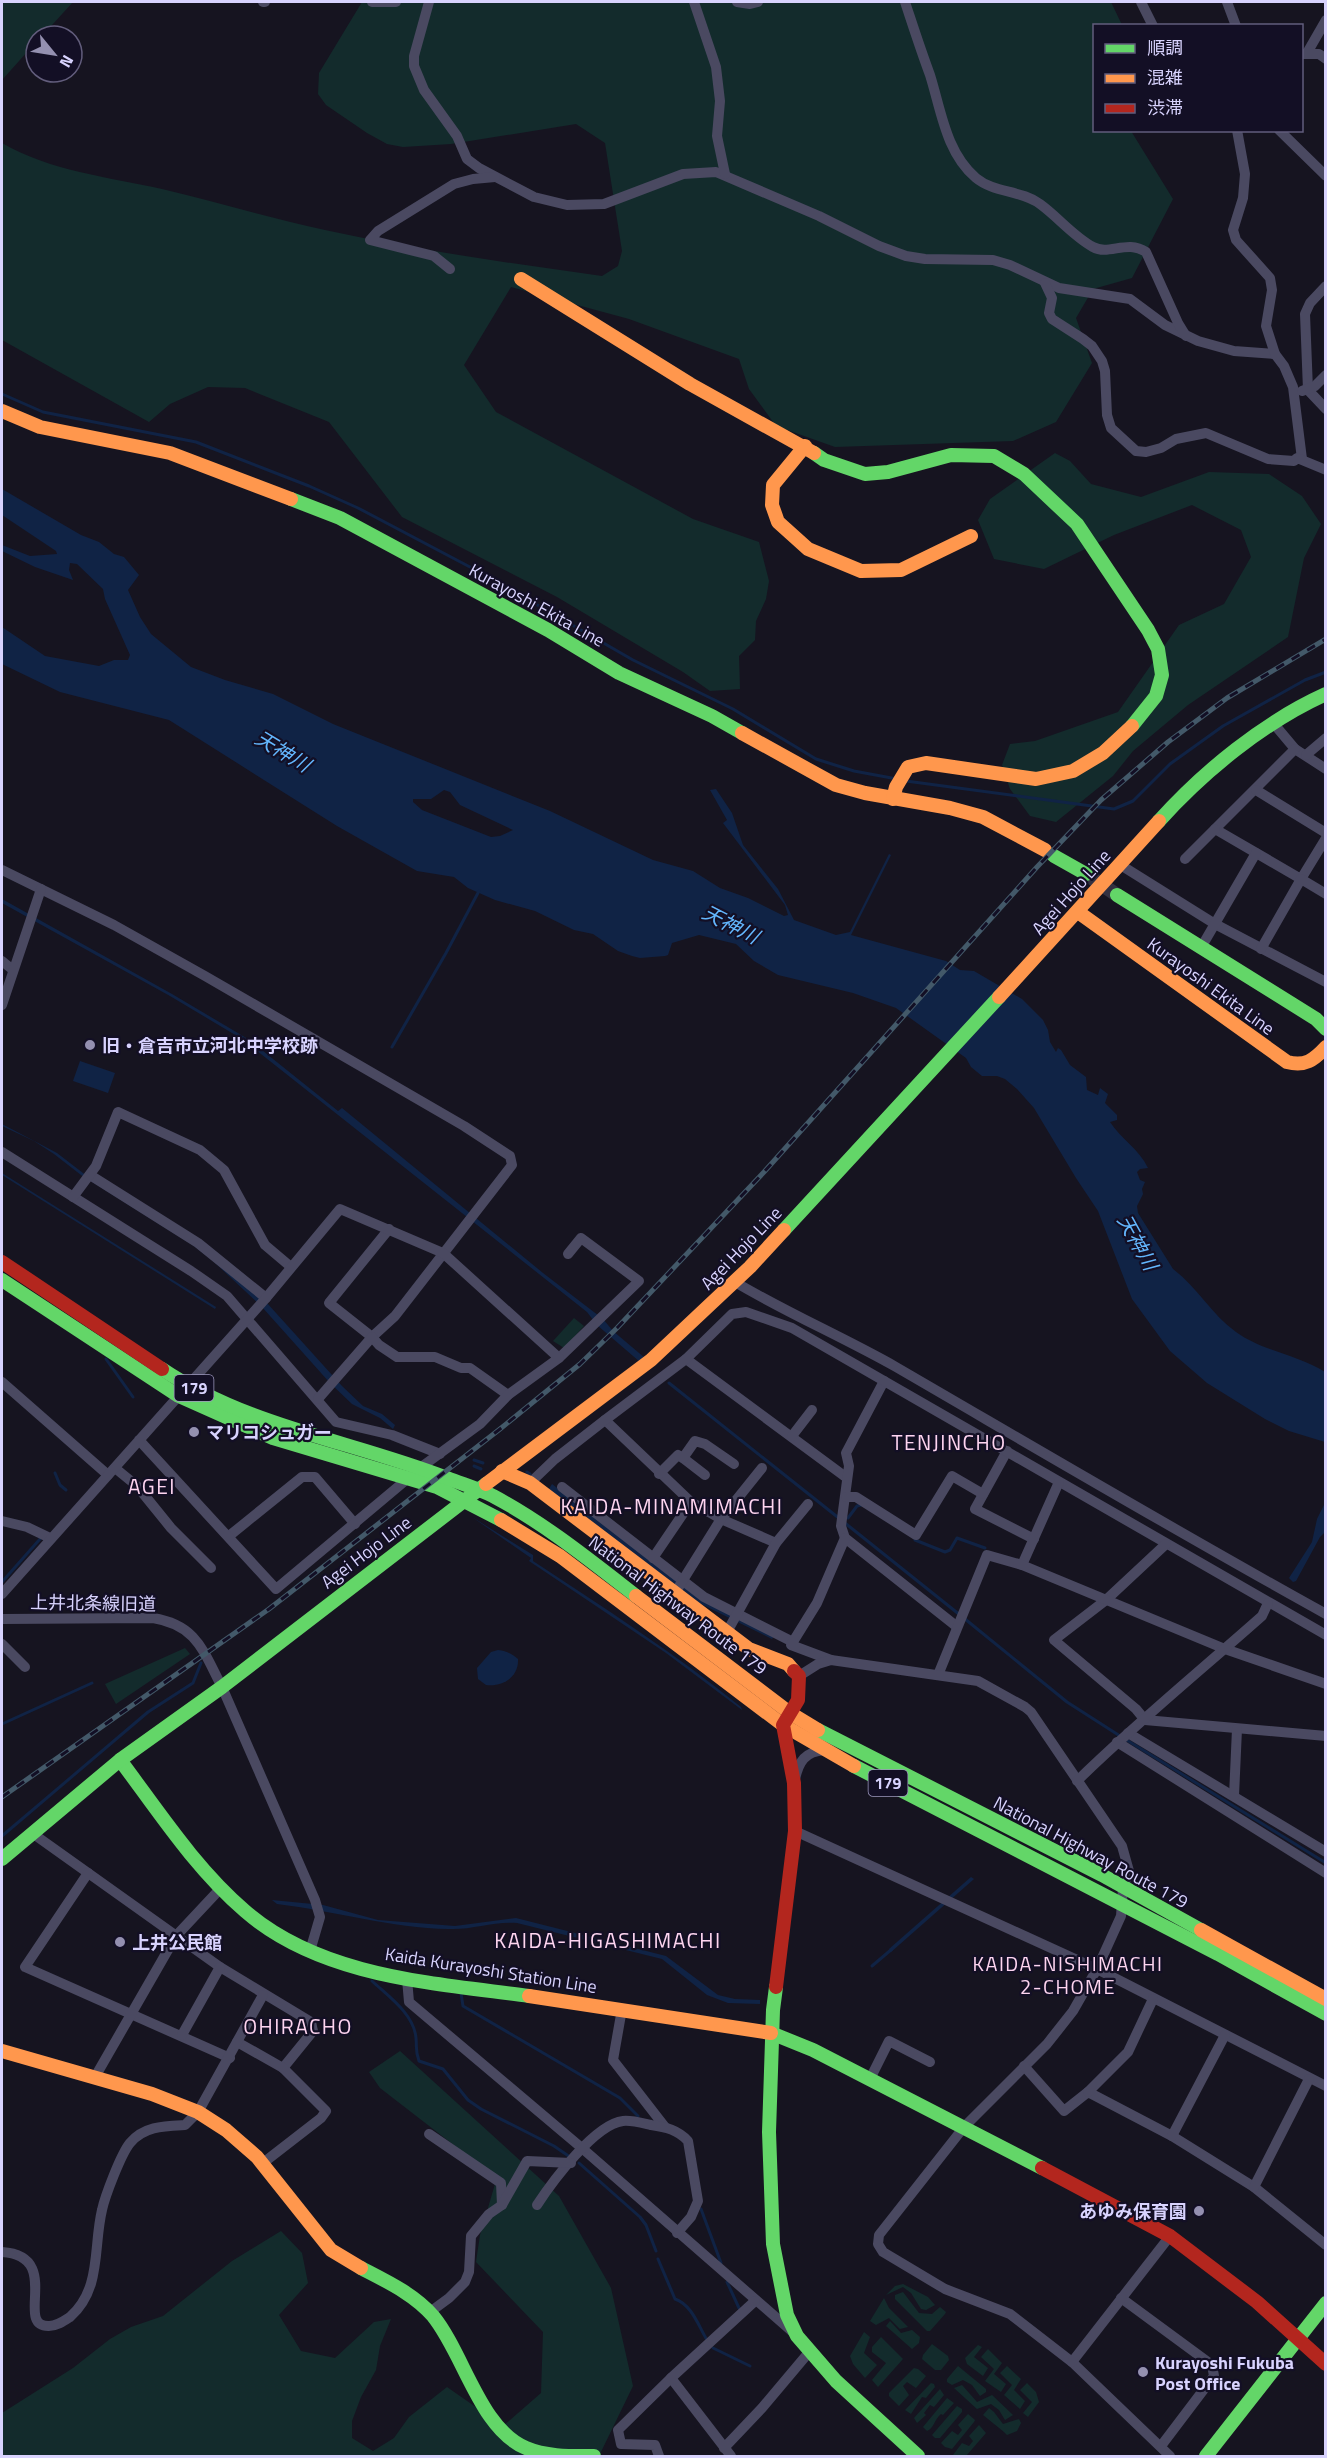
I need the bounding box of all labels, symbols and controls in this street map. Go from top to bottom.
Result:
north arrow [24,24,84,84]
legend [1093,24,1303,132]
text: 順調 [1147,34,1183,61]
text: N [54,51,80,72]
text: 混雑 [1147,64,1183,91]
text: 渋滞 [1147,94,1183,121]
street label: Kurayoshi Ekita Line [464,556,610,654]
water label: 天神川 [249,722,318,781]
street label: Agei Hojo Line [1025,843,1117,941]
water label: 天神川 [697,897,767,952]
street label: Kurayoshi Ekita Line [1142,930,1280,1042]
place label: 旧・倉吉市立河北中学校跡 [102,1032,318,1059]
marker: 旧・倉吉市立河北中学校跡 [83,1038,97,1052]
street label: Agei Hojo Line [694,1200,788,1296]
water label: 天神川 [1110,1208,1167,1278]
road number: 179 [174,1375,214,1401]
place label: マリコシュガー [206,1419,332,1446]
marker: マリコシュガー [187,1425,201,1439]
district label: TENJINCHO [891,1426,1007,1458]
district label: AGEI [128,1470,176,1502]
district label: KAIDA-MINAMIMACHI [561,1490,783,1522]
street label: Agei Hojo Line [315,1509,417,1595]
street label: National Highway Route 179 [583,1529,773,1681]
street label: 上井北条線旧道 [30,1588,156,1618]
road number: 179 [868,1770,908,1796]
street label: National Highway Route 179 [989,1789,1193,1915]
district label: KAIDA-HIGASHIMACHI [494,1924,722,1956]
place label: 上井公民館 [132,1929,222,1956]
marker: 上井公民館 [113,1935,127,1949]
street label: Kaida Kurayoshi Station Line [383,1940,599,2000]
district label: KAIDA-NISHIMACHI 2-CHOME [973,1948,1163,2002]
district label: OHIRACHO [243,2010,353,2042]
place label: あゆみ保育園 [1079,2198,1187,2225]
marker: あゆみ保育園 [1192,2204,1206,2218]
place label: Kurayoshi Fukuba Post Office [1155,2349,1294,2397]
marker: Kurayoshi Fukuba Post Office [1136,2365,1150,2379]

